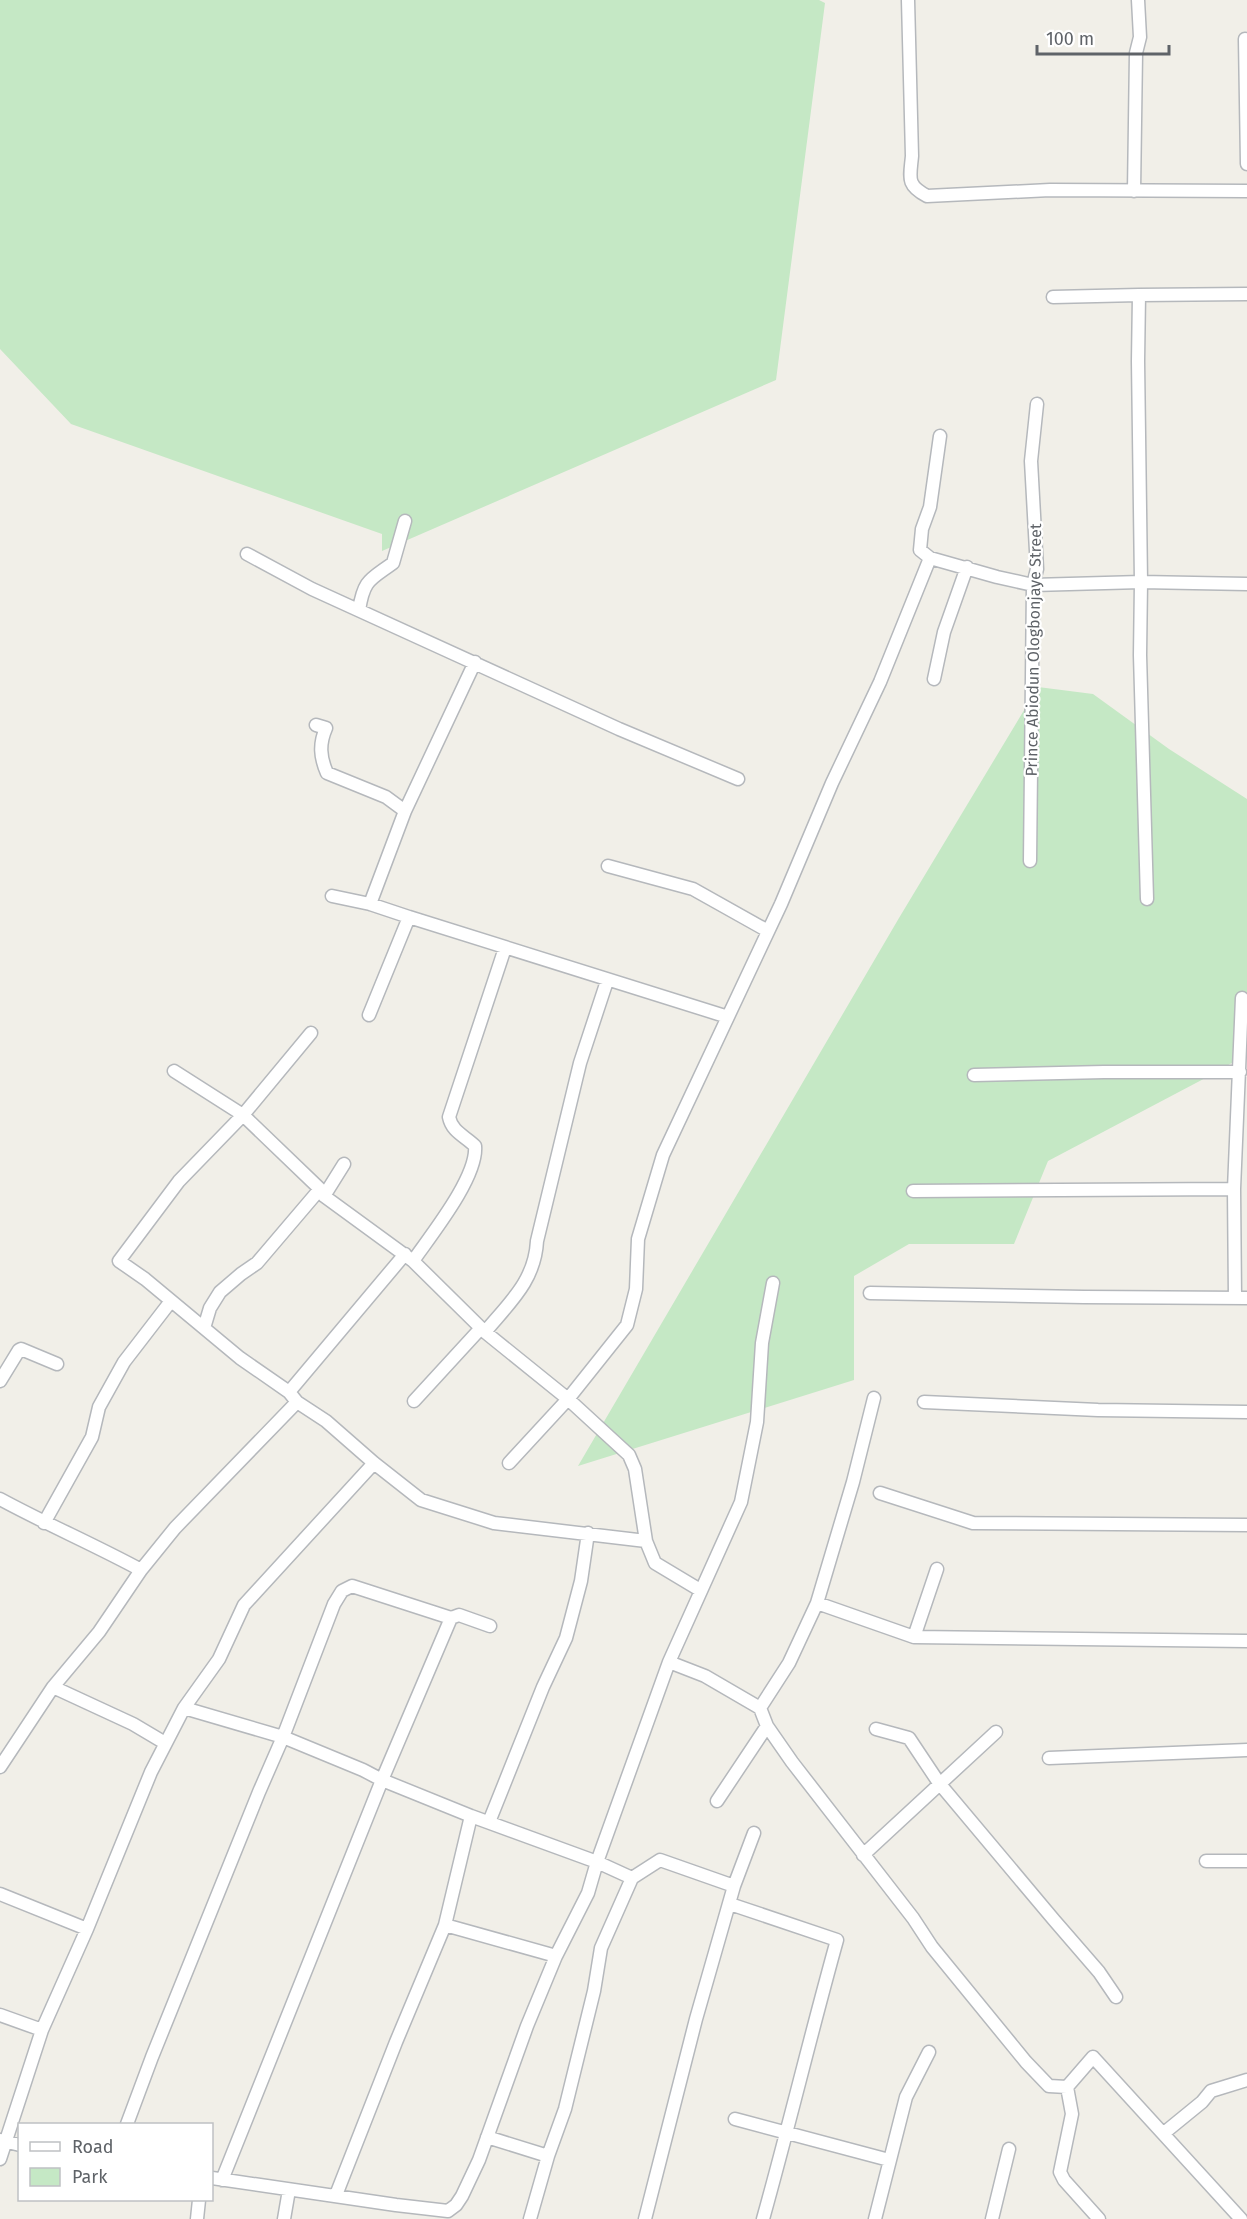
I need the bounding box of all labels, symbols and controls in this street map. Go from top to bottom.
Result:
scale bar [1037,18,1169,56]
text: 100 m [1046,28,1094,50]
street label: Prince Abiodun Ologbonjaye Street [1022,523,1045,777]
legend [18,2123,213,2201]
text: Road [72,2136,114,2158]
text: Park [72,2166,108,2188]

